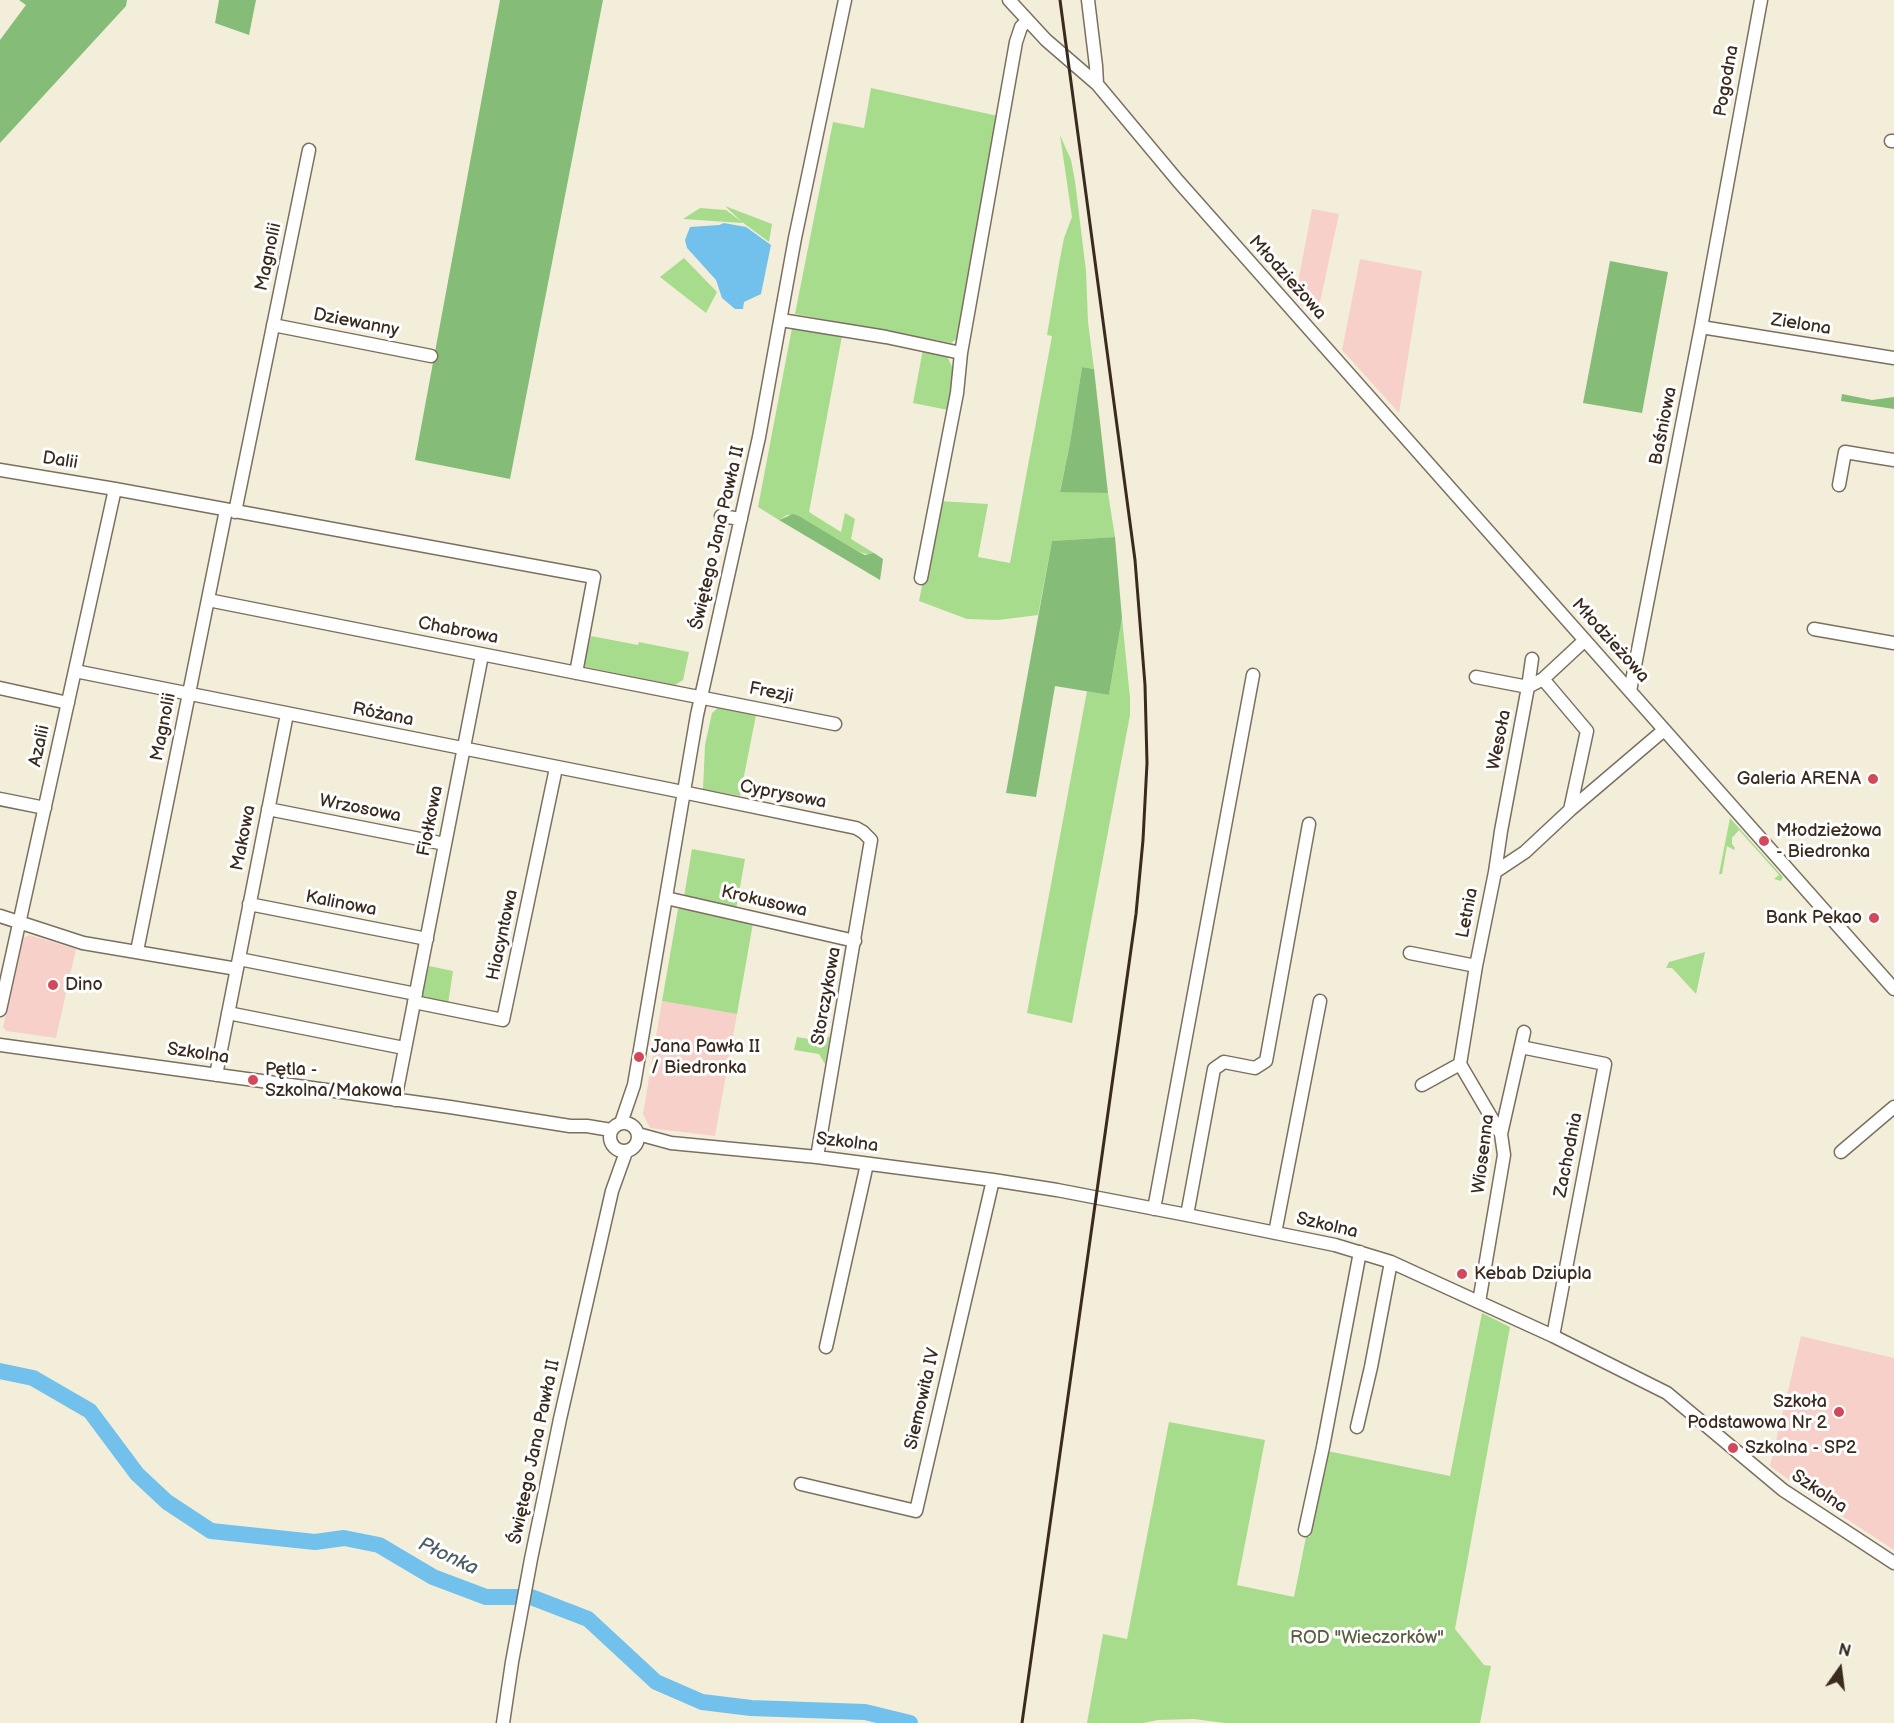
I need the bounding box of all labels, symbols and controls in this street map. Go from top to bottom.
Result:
street label: Pogodna [1710,44,1744,118]
street label: Magnolii [251,221,287,293]
street label: Młodzieżowa [1244,231,1330,325]
street label: Dziewanny [311,304,401,342]
street label: Zielona [1769,310,1833,340]
street label: Baśniowa [1646,385,1682,467]
street label: Świętego Jana Pawła II [686,444,750,632]
street label: Dalii [41,448,79,474]
street label: Młodzieżowa [1567,594,1653,688]
street label: Chabrowa [416,613,500,649]
street label: Frezji [747,678,795,708]
street label: Magnolii [147,691,181,763]
street label: Różana [351,698,415,732]
street label: Wesoła [1484,708,1516,772]
street label: Azalii [25,723,55,769]
place label: Galeria ARENA [1737,768,1861,790]
marker: Galeria ARENA [1866,772,1880,786]
street label: Cyprysowa [738,776,828,814]
street label: Fiołkowa [414,784,448,858]
street label: Wrzosowa [317,790,403,828]
street label: Makowa [227,803,261,873]
place label: Młodzieżowa - Biedronka [1776,820,1882,862]
marker: Młodzieżowa - Biedronka [1757,834,1771,848]
street label: Krokusowa [719,882,809,922]
street label: Letnia [1453,886,1483,940]
street label: Kalinowa [303,887,379,921]
street label: Hiacyntowa [483,887,523,983]
place label: Bank Pekao [1765,907,1862,929]
marker: Bank Pekao [1867,911,1881,925]
street label: Storczykowa [808,945,846,1047]
place label: Dino [65,974,103,996]
marker: Dino [46,978,60,992]
place label: Jana Pawła II / Biedronka [651,1036,760,1078]
street label: Szkolna [166,1039,230,1069]
marker: Jana Pawła II / Biedronka [632,1050,646,1064]
place label: Pętla - Szkolna/Makowa [265,1059,402,1102]
marker: Pętla - Szkolna/Makowa [246,1073,260,1087]
street label: Zachodnia [1550,1111,1588,1199]
street label: Wiosenna [1468,1113,1500,1195]
street label: Szkolna [815,1128,879,1158]
street label: Szkolna [1294,1208,1360,1244]
place label: Kebab Dziupla [1474,1263,1592,1285]
marker: Kebab Dziupla [1455,1267,1469,1281]
street label: Siemowita IV [901,1346,945,1452]
street label: Świętego Jana Pawła II [505,1358,565,1546]
place label: Szkoła Podstawowa Nr 2 [1687,1391,1827,1434]
marker: Szkoła Podstawowa Nr 2 [1832,1405,1846,1419]
place label: Szkolna - SP2 [1745,1437,1857,1459]
marker: Szkolna - SP2 [1726,1441,1740,1455]
street label: Szkolna [1787,1466,1851,1518]
water label: Płonka [414,1533,482,1581]
park label: ROD "Wieczorków" [1290,1627,1444,1649]
north arrow [1810,1639,1870,1699]
text: N [1836,1640,1853,1662]

